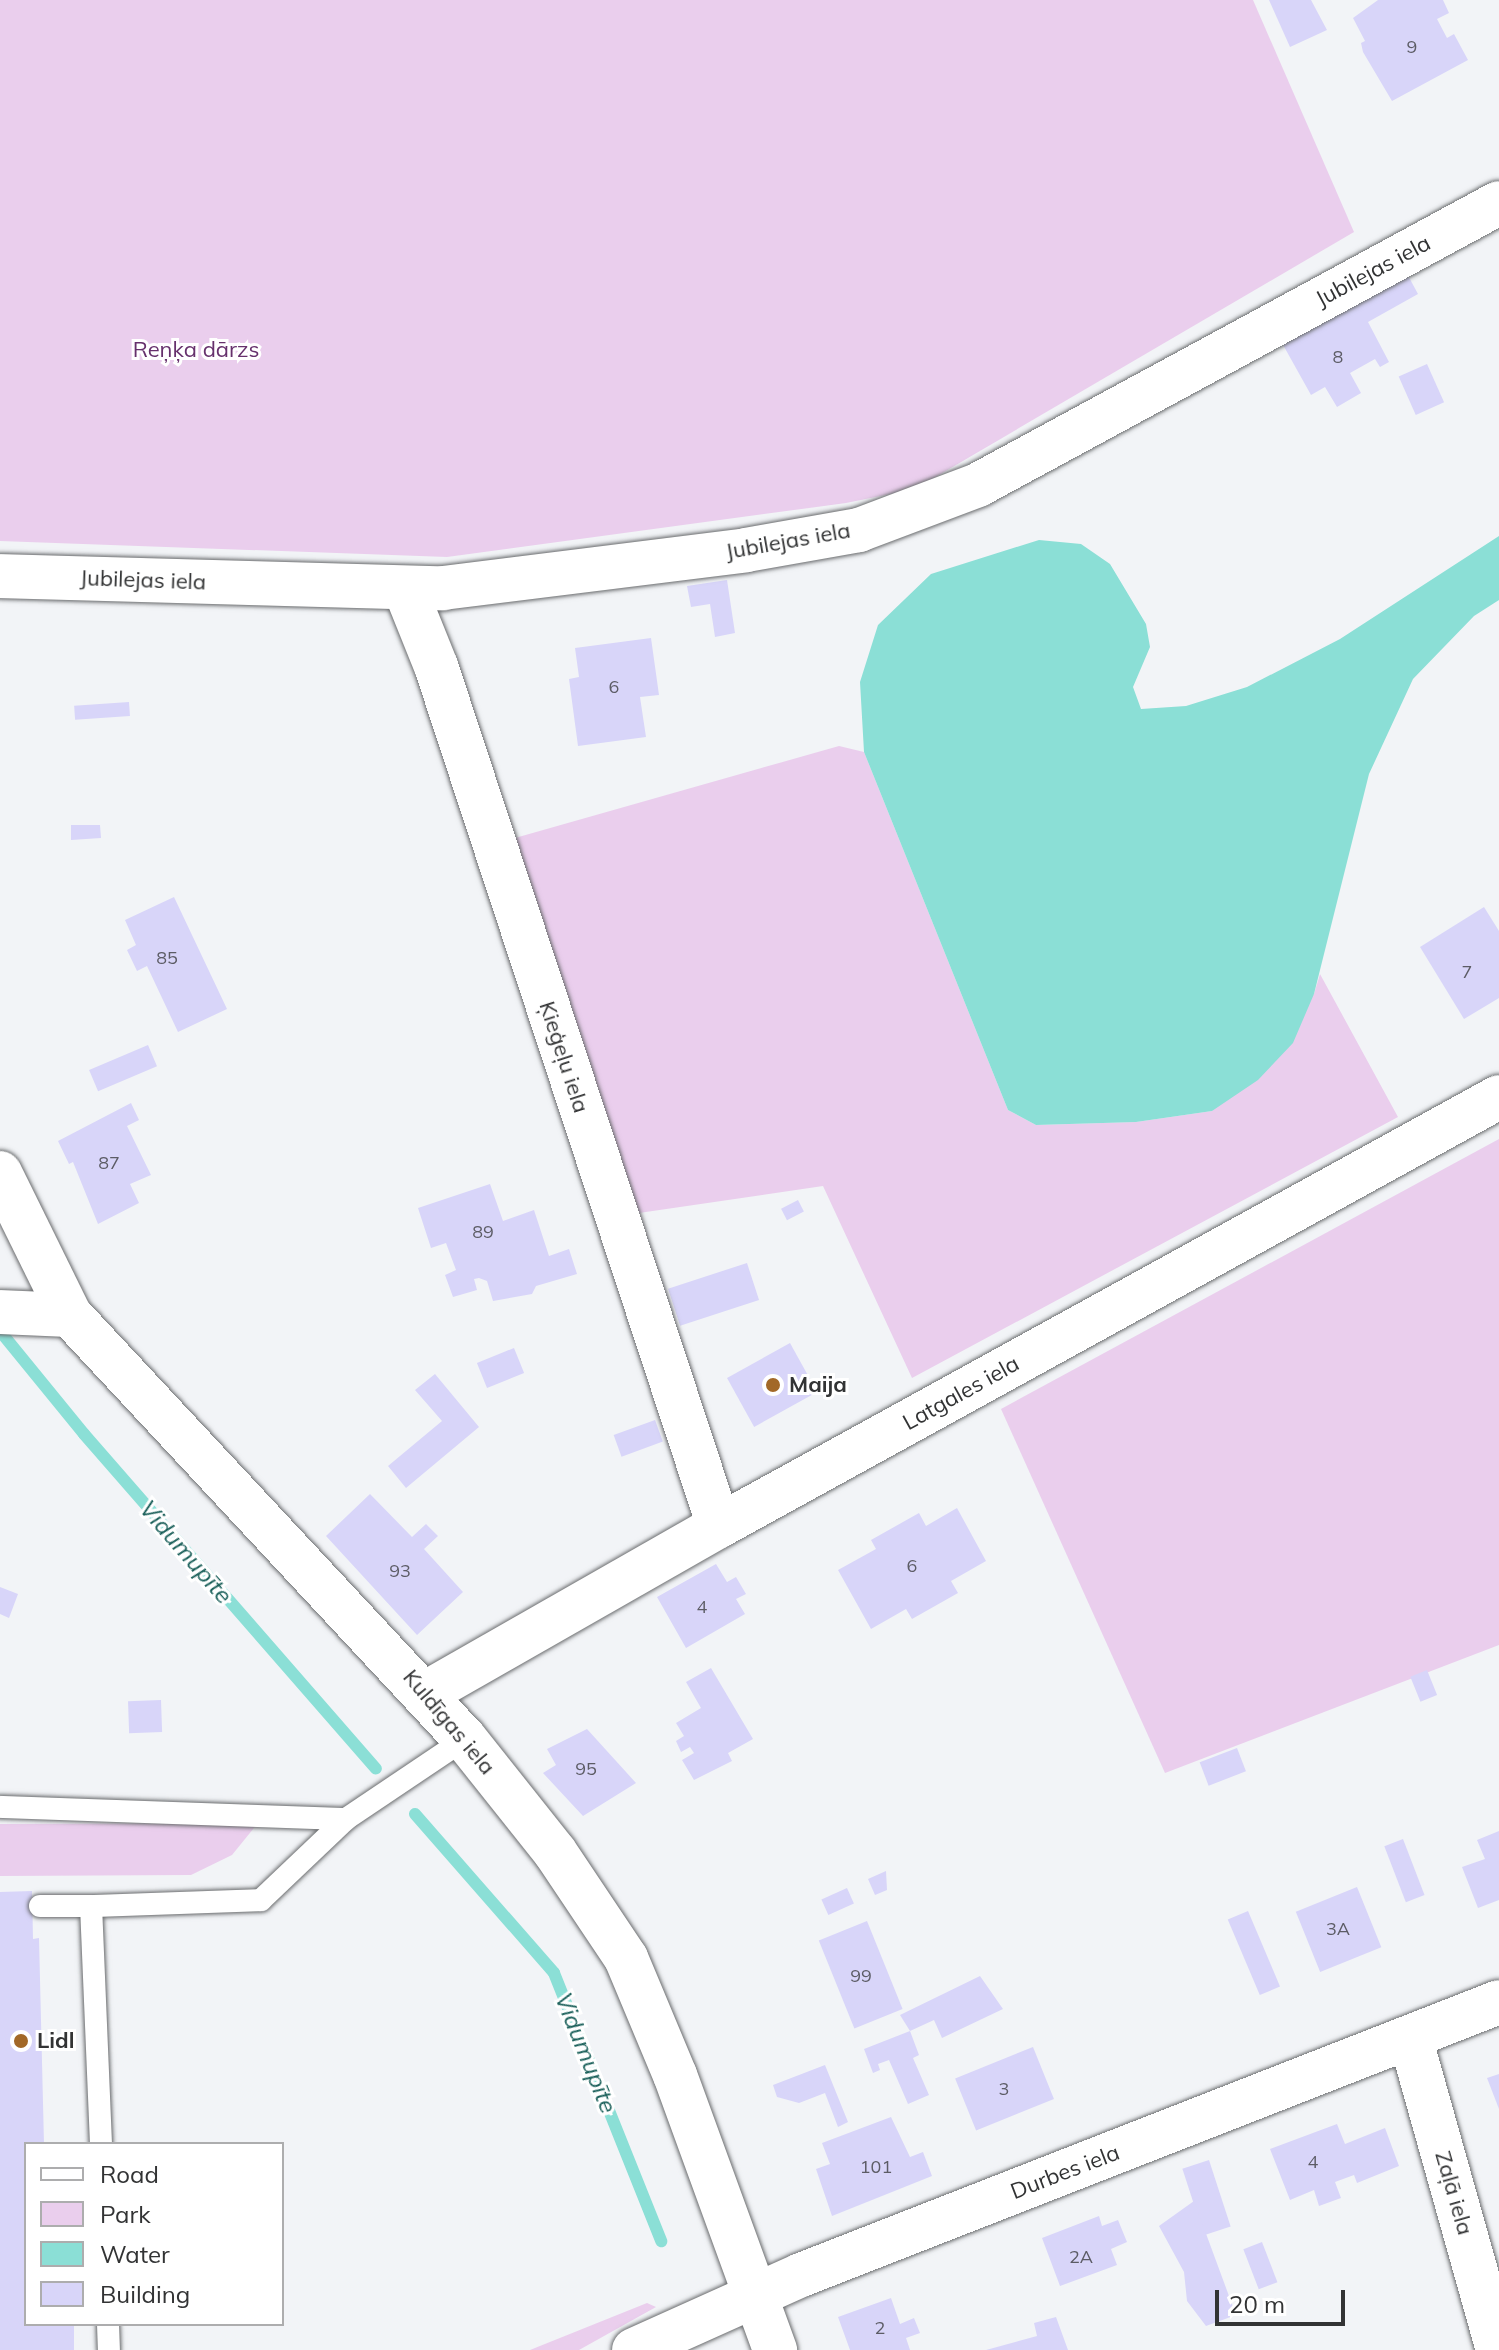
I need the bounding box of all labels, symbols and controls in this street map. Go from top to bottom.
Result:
house number: 9 [1407,36,1417,58]
street label: Jubilejas iela [1311,230,1435,312]
park label: Reņķa dārzs [133,337,259,363]
house number: 8 [1333,346,1343,368]
street label: Jubilejas iela [724,517,852,565]
street label: Jubilejas iela [79,565,207,595]
house number: 6 [609,676,619,698]
house number: 85 [156,947,178,969]
house number: 7 [1462,961,1472,983]
street label: Ķieģeļu iela [534,998,594,1116]
house number: 87 [98,1152,120,1174]
house number: 89 [472,1221,494,1243]
street label: Latgales iela [898,1350,1024,1436]
place label: Maija [789,1372,847,1398]
marker: Maija [764,1376,782,1394]
water label: Vidumupīte [133,1495,239,1609]
house number: 6 [907,1555,917,1577]
house number: 93 [389,1560,411,1582]
house number: 4 [697,1596,707,1618]
street label: Kuldīgas iela [397,1664,501,1780]
house number: 95 [575,1758,597,1780]
house number: 3A [1326,1918,1350,1940]
house number: 99 [850,1965,872,1987]
water label: Vidumupīte [549,1989,623,2117]
place label: Lidl [37,2028,74,2054]
marker: Lidl [12,2032,30,2050]
house number: 3 [999,2078,1009,2100]
street label: Durbes iela [1007,2139,1123,2205]
legend [24,2142,284,2326]
street label: Zaļā iela [1429,2148,1479,2238]
house number: 4 [1308,2151,1318,2173]
house number: 101 [860,2156,892,2178]
text: Road [100,2159,159,2189]
text: Park [100,2199,151,2229]
text: Water [100,2239,170,2269]
house number: 2A [1069,2246,1093,2268]
scale bar [1219,2274,1349,2324]
text: Building [100,2279,190,2309]
text: 20 m [1229,2289,1285,2319]
house number: 2 [875,2317,885,2339]

